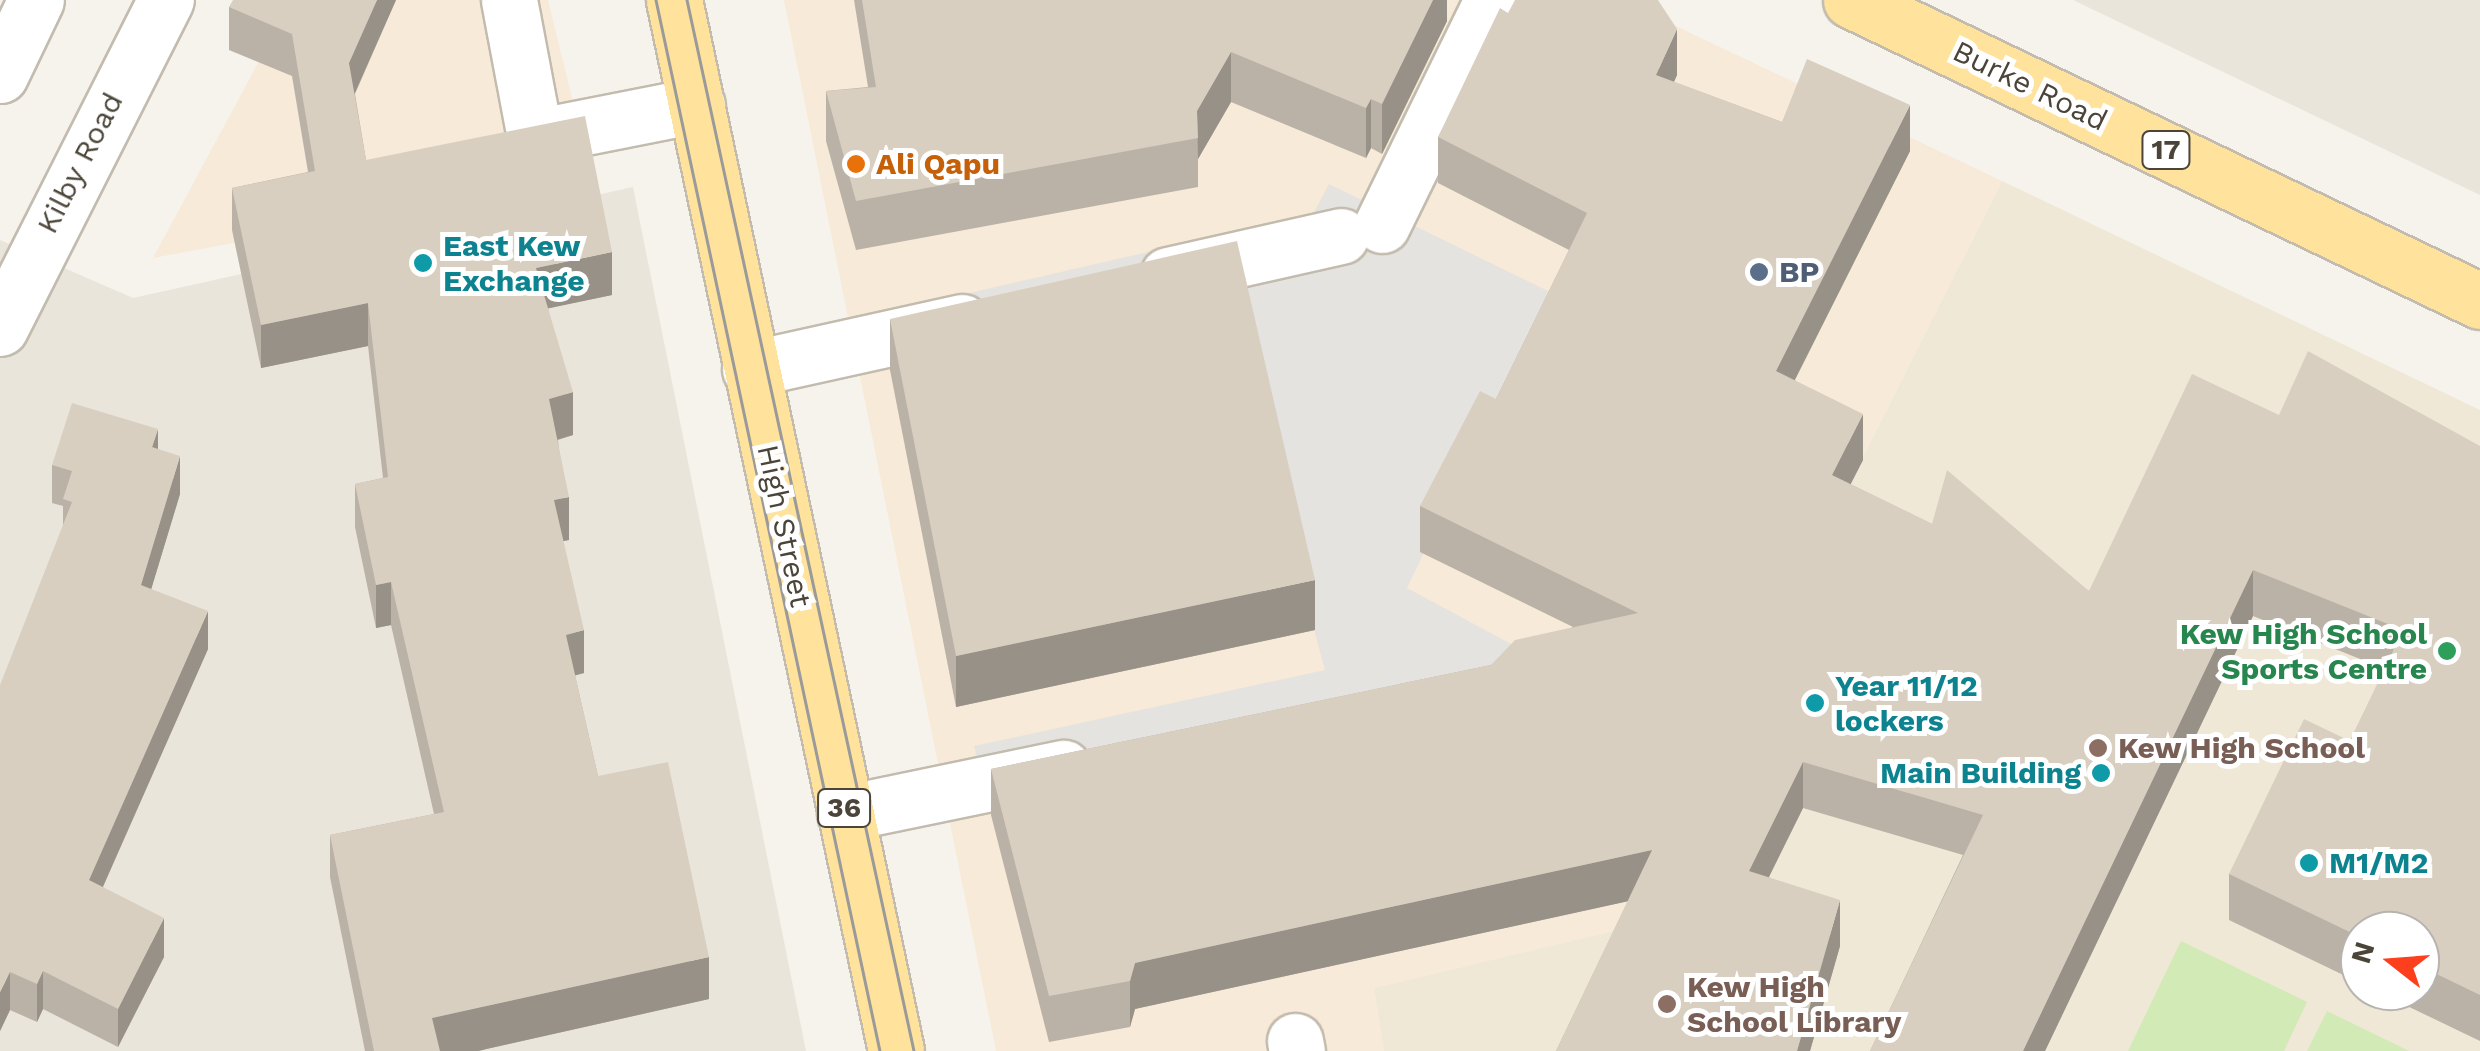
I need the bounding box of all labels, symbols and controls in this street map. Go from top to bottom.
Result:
street label: Burke Road [1947,33,2113,139]
street label: Kilby Road [29,86,131,240]
road number: 17 [2141,127,2191,173]
place label: Ali Qapu [876,146,1000,182]
marker: Ali Qapu [845,153,867,175]
place label: East Kew Exchange [443,228,585,298]
marker: East Kew Exchange [412,252,434,274]
place label: BP [1779,254,1820,290]
marker: BP [1748,261,1770,283]
street label: High Street [749,442,819,610]
place label: Kew High School Sports Centre [2179,616,2427,686]
marker: Kew High School Sports Centre [2436,640,2458,662]
place label: Year 11/12 lockers [1835,668,1978,738]
marker: Year 11/12 lockers [1804,692,1826,714]
place label: Kew High School [2118,730,2366,766]
marker: Kew High School [2087,737,2109,759]
place label: Main Building [1880,755,2081,791]
marker: Main Building [2090,762,2112,784]
road number: 36 [816,785,872,831]
place label: M1/M2 [2329,845,2428,881]
marker: M1/M2 [2298,852,2320,874]
north arrow [2340,911,2440,1011]
text: N [2344,938,2382,967]
place label: Kew High School Library [1687,969,1902,1040]
marker: Kew High School Library [1656,993,1678,1015]

